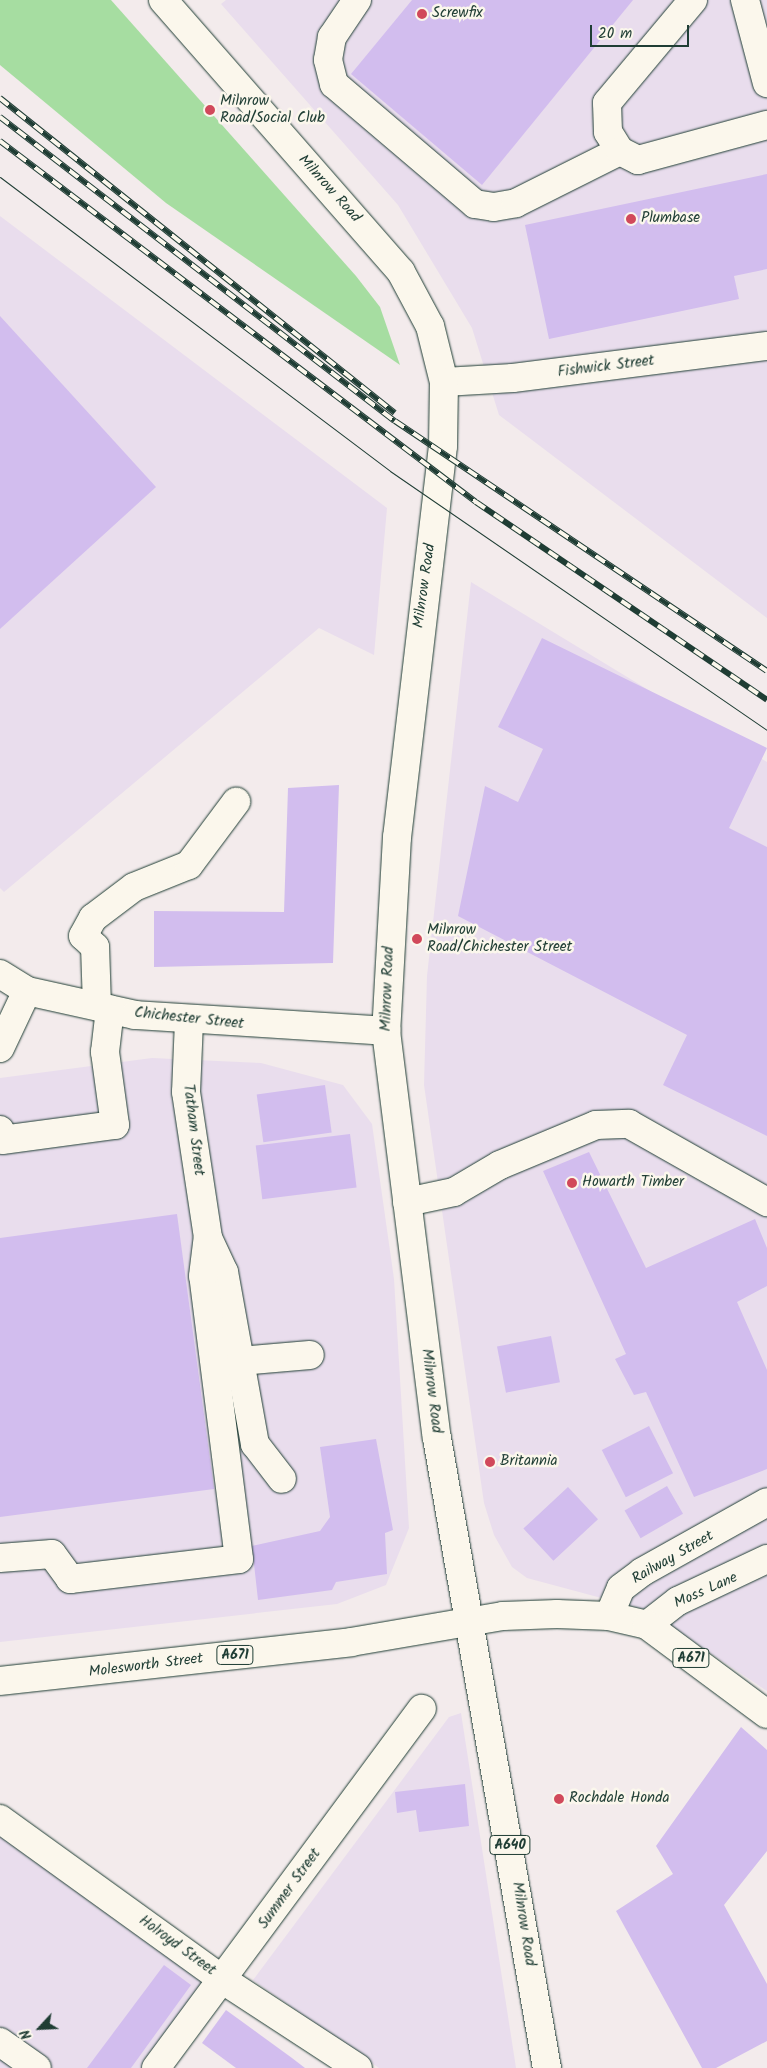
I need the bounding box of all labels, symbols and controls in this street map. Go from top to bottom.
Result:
place label: Screwfix [432,5,483,23]
marker: Screwfix [416,8,428,20]
scale bar [592,15,691,47]
text: 20 m [598,22,632,46]
place label: Milnrow Road/Social Club [220,92,325,127]
marker: Milnrow Road/Social Club [204,104,216,116]
street label: Milnrow Road [294,151,364,227]
place label: Plumbase [641,210,700,228]
marker: Plumbase [625,213,637,225]
street label: Fishwick Street [557,352,655,382]
street label: Milnrow Road [410,543,440,629]
place label: Milnrow Road/Chichester Street [427,921,572,956]
marker: Milnrow Road/Chichester Street [411,933,423,945]
street label: Milnrow Road [378,946,398,1032]
street label: Chichester Street [133,1004,245,1034]
street label: Tatham Street [178,1083,208,1177]
place label: Howarth Timber [582,1174,684,1192]
marker: Howarth Timber [566,1177,578,1189]
street label: Milnrow Road [417,1348,445,1434]
place label: Britannia [500,1453,558,1471]
marker: Britannia [484,1456,496,1468]
street label: Railway Street [629,1527,717,1589]
street label: Moss Lane [672,1569,740,1613]
road number: A671 [216,1644,254,1666]
road number: A671 [672,1646,710,1670]
street label: Molesworth Street [88,1650,204,1682]
place label: Rochdale Honda [569,1790,670,1808]
marker: Rochdale Honda [553,1793,565,1805]
road number: A640 [489,1834,531,1856]
street label: Summer Street [255,1845,325,1933]
street label: Milnrow Road [507,1881,539,1967]
street label: Holroyd Street [135,1912,219,1980]
north arrow [15,2003,65,2053]
text: N [15,2026,38,2043]

